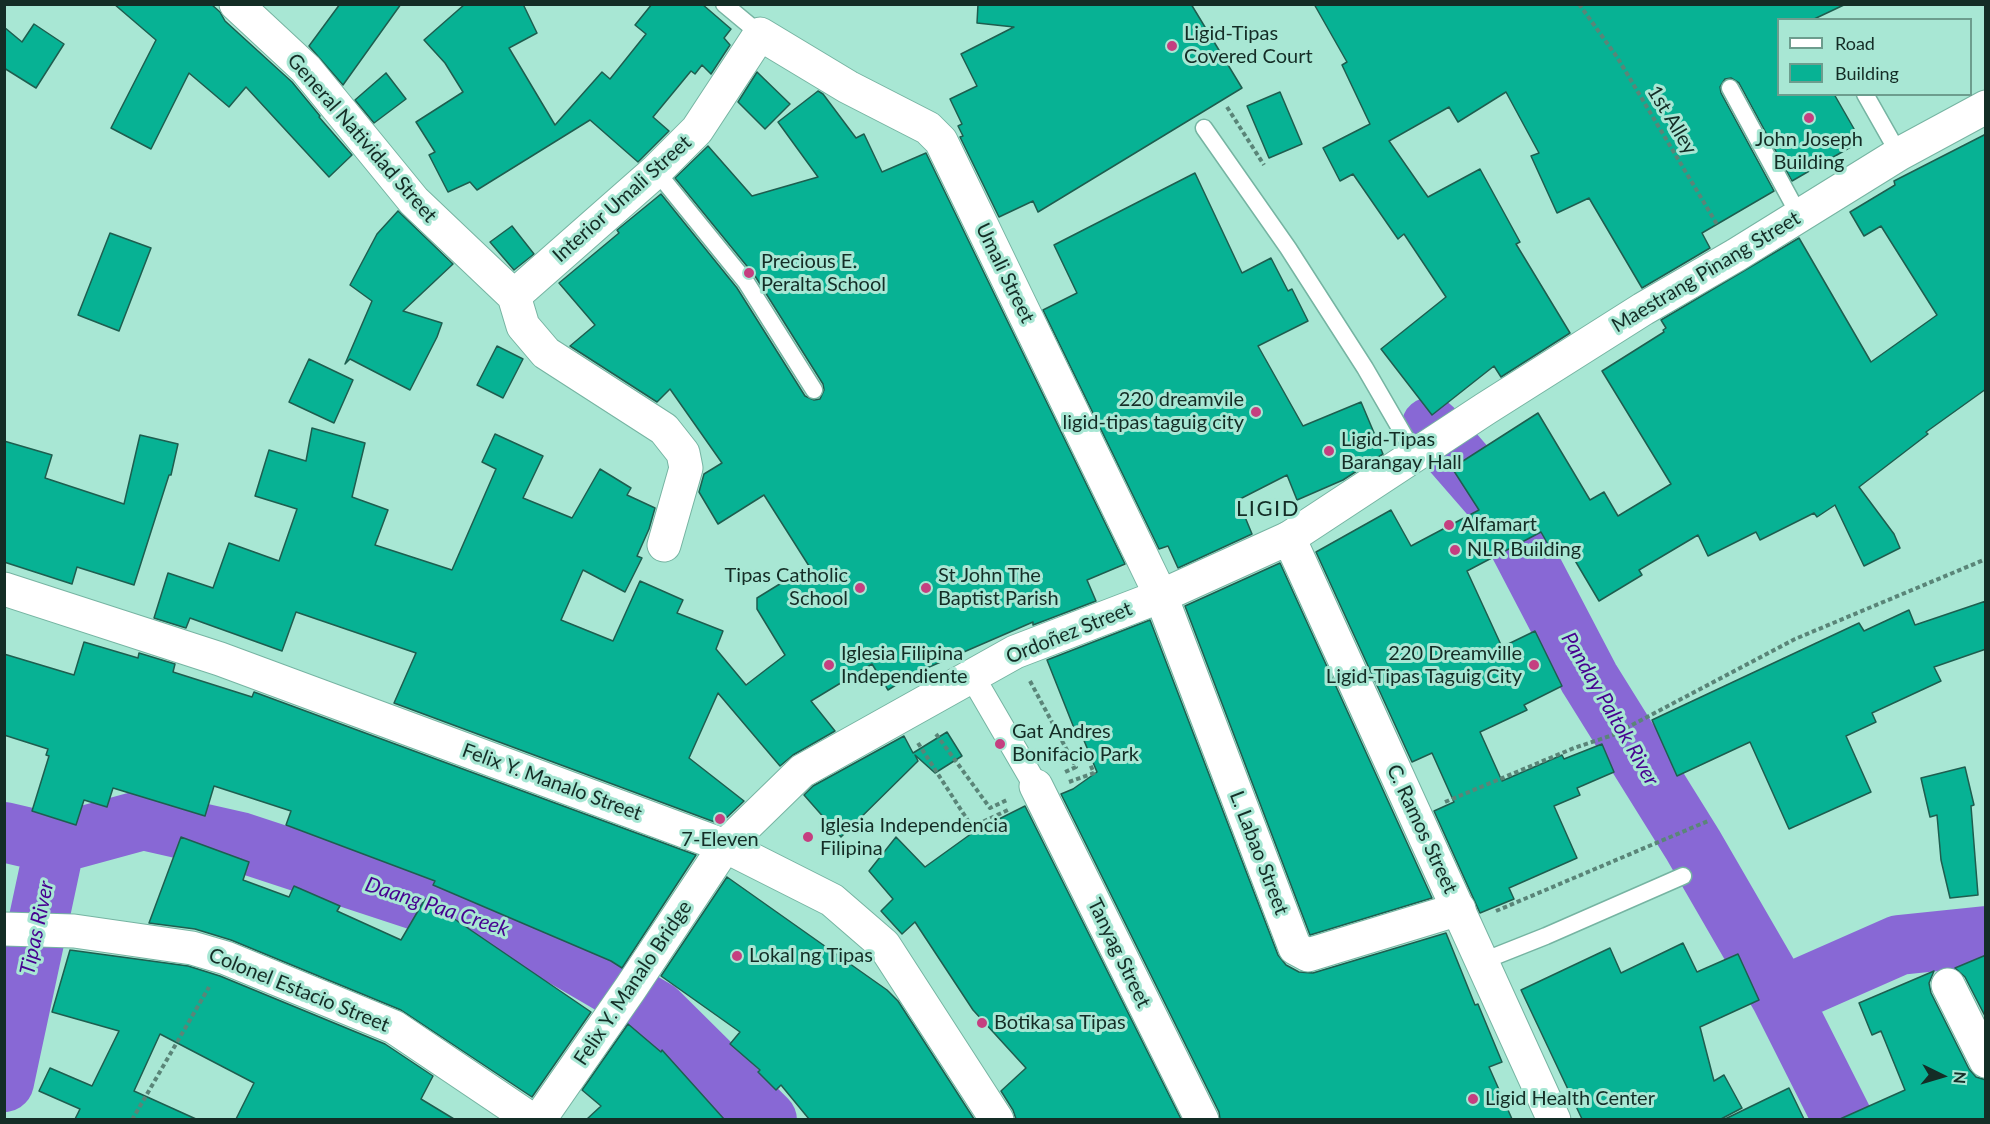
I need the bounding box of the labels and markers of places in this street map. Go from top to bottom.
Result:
place label: Ligid-Tipas Covered Court [1184,22,1313,69]
marker: Ligid-Tipas Covered Court [1165,39,1179,53]
marker: John Joseph Building [1802,111,1816,125]
place label: John Joseph Building [1755,128,1863,175]
place label: Precious E. Peralta School [761,250,886,297]
marker: Precious E. Peralta School [742,266,756,280]
place label: 220 dreamvile ligid-tipas taguig city [1063,388,1244,435]
marker: 220 dreamvile ligid-tipas taguig city [1249,405,1263,419]
place label: Ligid-Tipas Barangay Hall [1341,428,1462,475]
marker: Ligid-Tipas Barangay Hall [1322,444,1336,458]
place label: Alfamart [1461,513,1537,537]
marker: Alfamart [1442,518,1456,532]
place label: NLR Building [1467,538,1581,562]
marker: NLR Building [1448,543,1462,557]
place label: Tipas Catholic School [725,564,848,611]
place label: St John The Baptist Parish [938,564,1059,611]
marker: Tipas Catholic School [853,581,867,595]
marker: St John The Baptist Parish [919,581,933,595]
place label: Iglesia Filipina Independiente [841,642,968,689]
place label: 220 Dreamville Ligid-Tipas Taguig City [1326,642,1522,689]
marker: Iglesia Filipina Independiente [822,658,836,672]
marker: 220 Dreamville Ligid-Tipas Taguig City [1527,658,1541,672]
place label: Gat Andres Bonifacio Park [1012,720,1139,767]
marker: Gat Andres Bonifacio Park [993,737,1007,751]
marker: 7-Eleven [713,812,727,826]
place label: Iglesia Independencia Filipina [820,814,1008,861]
place label: 7-Eleven [681,828,759,852]
marker: Iglesia Independencia Filipina [801,830,815,844]
place label: Lokal ng Tipas [749,944,873,968]
marker: Lokal ng Tipas [730,949,744,963]
place label: Botika sa Tipas [994,1011,1126,1035]
marker: Botika sa Tipas [975,1016,989,1030]
place label: Ligid Health Center [1485,1087,1655,1111]
marker: Ligid Health Center [1466,1092,1480,1106]

